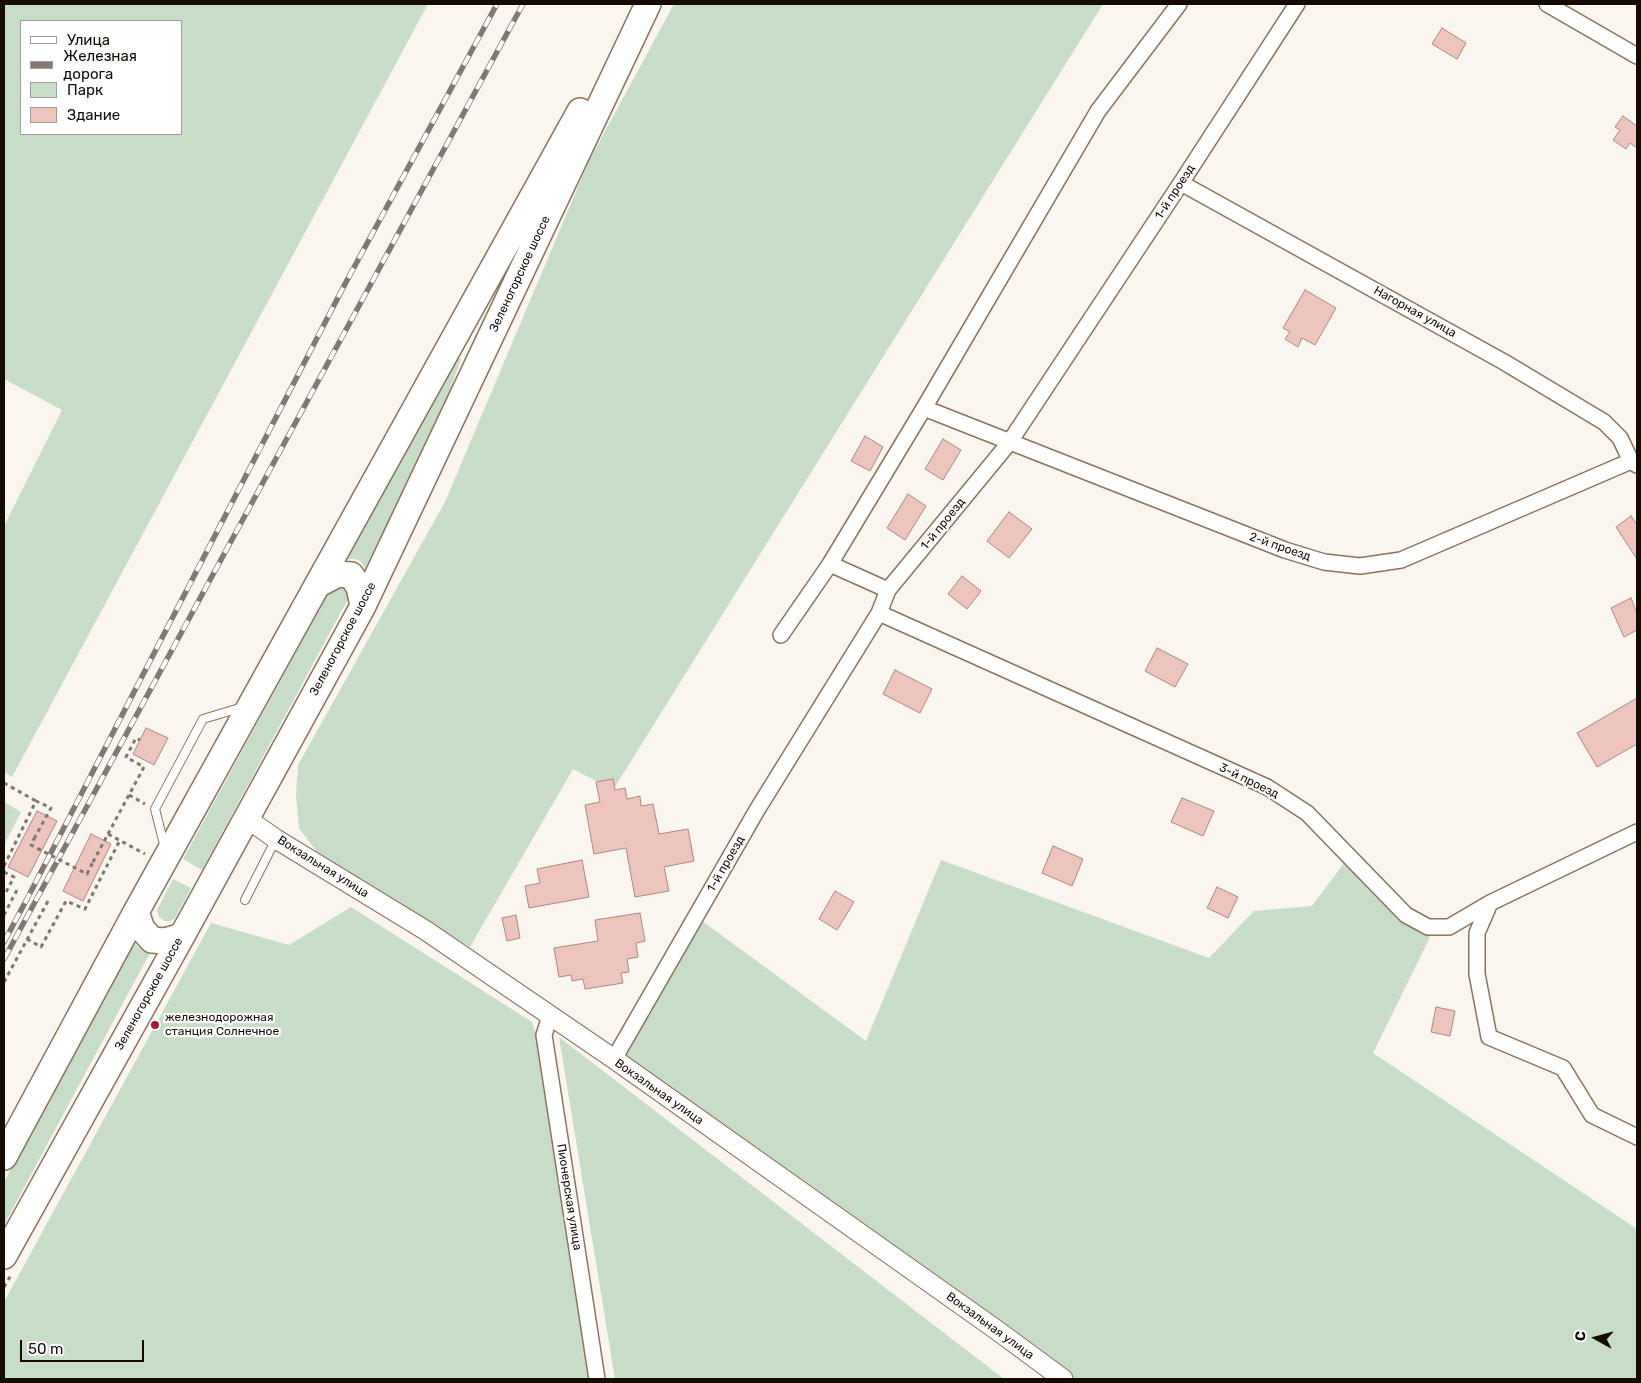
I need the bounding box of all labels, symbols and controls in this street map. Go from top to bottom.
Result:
legend [20,20,182,135]
text: Улица [67,31,110,49]
text: Железная дорога [63,47,137,83]
text: Парк [67,81,103,99]
text: Здание [67,106,120,124]
street label: 1-й проезд [1152,162,1198,222]
street label: Зеленогорское шоссе [487,214,553,334]
street label: Нагорная улица [1371,283,1459,341]
street label: 1-й проезд [918,495,968,553]
street label: 2-й проезд [1247,530,1313,564]
street label: Зеленогорское шоссе [307,580,379,698]
street label: 3-й проезд [1217,760,1281,802]
street label: Вокзальная улица [275,833,371,901]
street label: 1-й проезд [704,833,748,895]
street label: Зеленогорское шоссе [112,935,186,1053]
place label: железнодорожная станция Солнечное [165,1011,279,1039]
marker: железнодорожная станция Солнечное [149,1019,161,1031]
street label: Вокзальная улица [612,1056,706,1128]
street label: Пионерская улица [553,1143,585,1251]
street label: Вокзальная улица [943,1289,1037,1363]
north arrow [1571,1313,1621,1363]
scale bar [22,1330,146,1362]
text: С [1572,1330,1590,1342]
text: 50 m [28,1340,63,1358]

